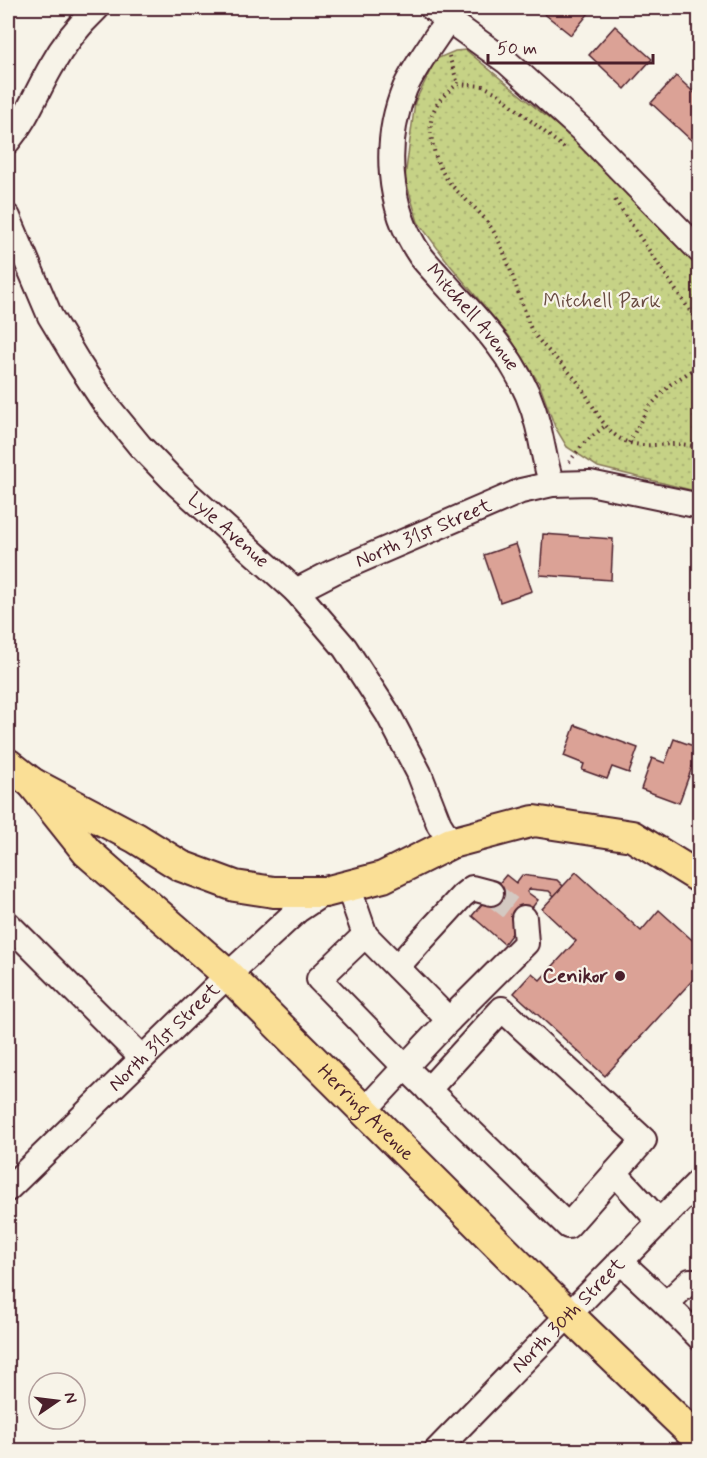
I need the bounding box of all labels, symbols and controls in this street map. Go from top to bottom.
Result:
scale bar [488,27,653,65]
text: 50 m [497,37,537,61]
street label: Mitchell Avenue [420,258,526,376]
park label: Mitchell Park [543,288,661,315]
street label: Lyle Avenue [182,486,275,574]
street label: North 31st Street [351,492,496,574]
place label: Cenikor [542,963,609,990]
marker: Cenikor [613,969,627,983]
street label: North 31st Street [103,976,226,1098]
street label: Herring Avenue [311,1058,420,1167]
street label: North 30th Street [506,1251,631,1379]
north arrow [27,1371,87,1431]
text: N [59,1390,82,1405]

